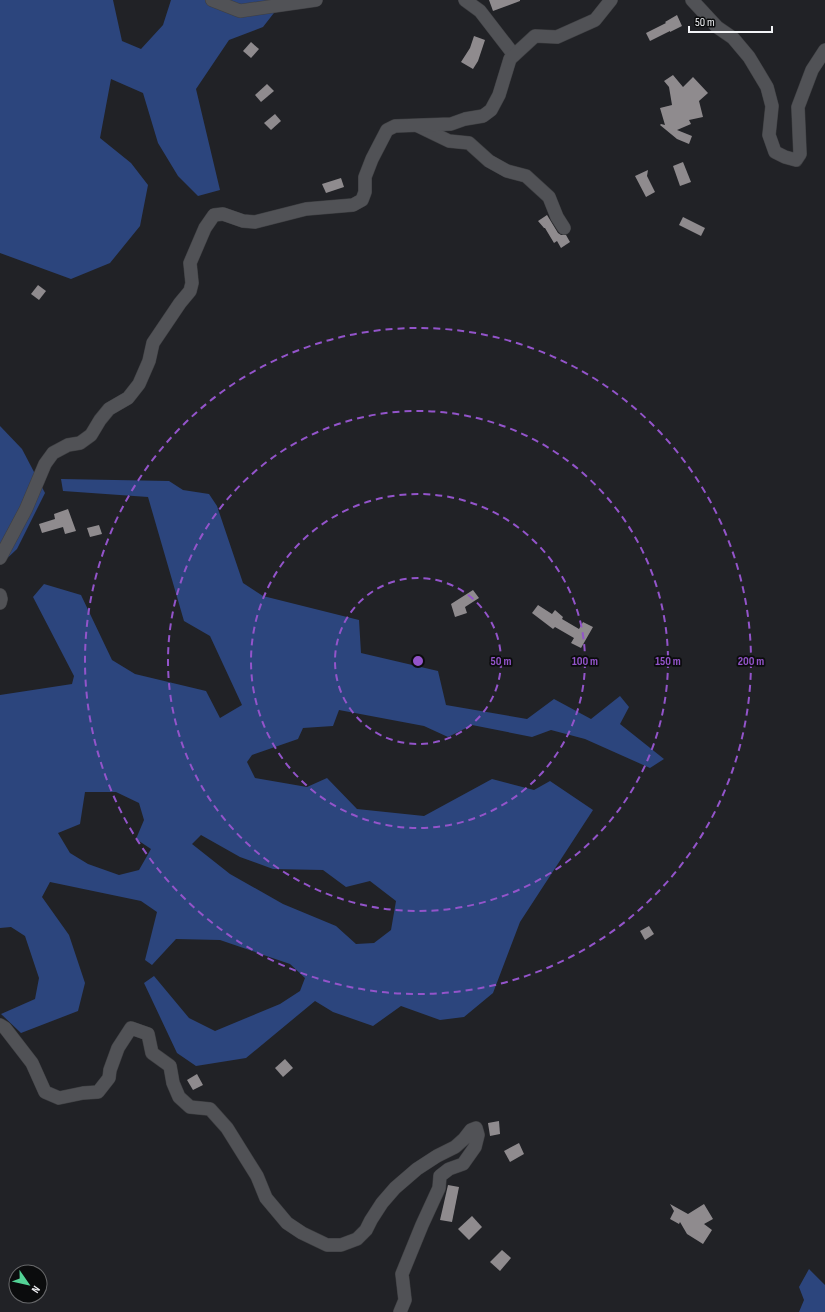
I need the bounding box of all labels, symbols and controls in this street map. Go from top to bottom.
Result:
scale bar [689,8,772,34]
text: 50 m [695,15,715,30]
centre of rings [411,654,425,668]
text: 50 m [491,654,511,669]
text: 100 m [572,654,598,669]
text: 150 m [655,654,681,669]
text: 200 m [738,654,764,669]
north arrow [8,1264,48,1304]
text: N [29,1283,43,1295]

